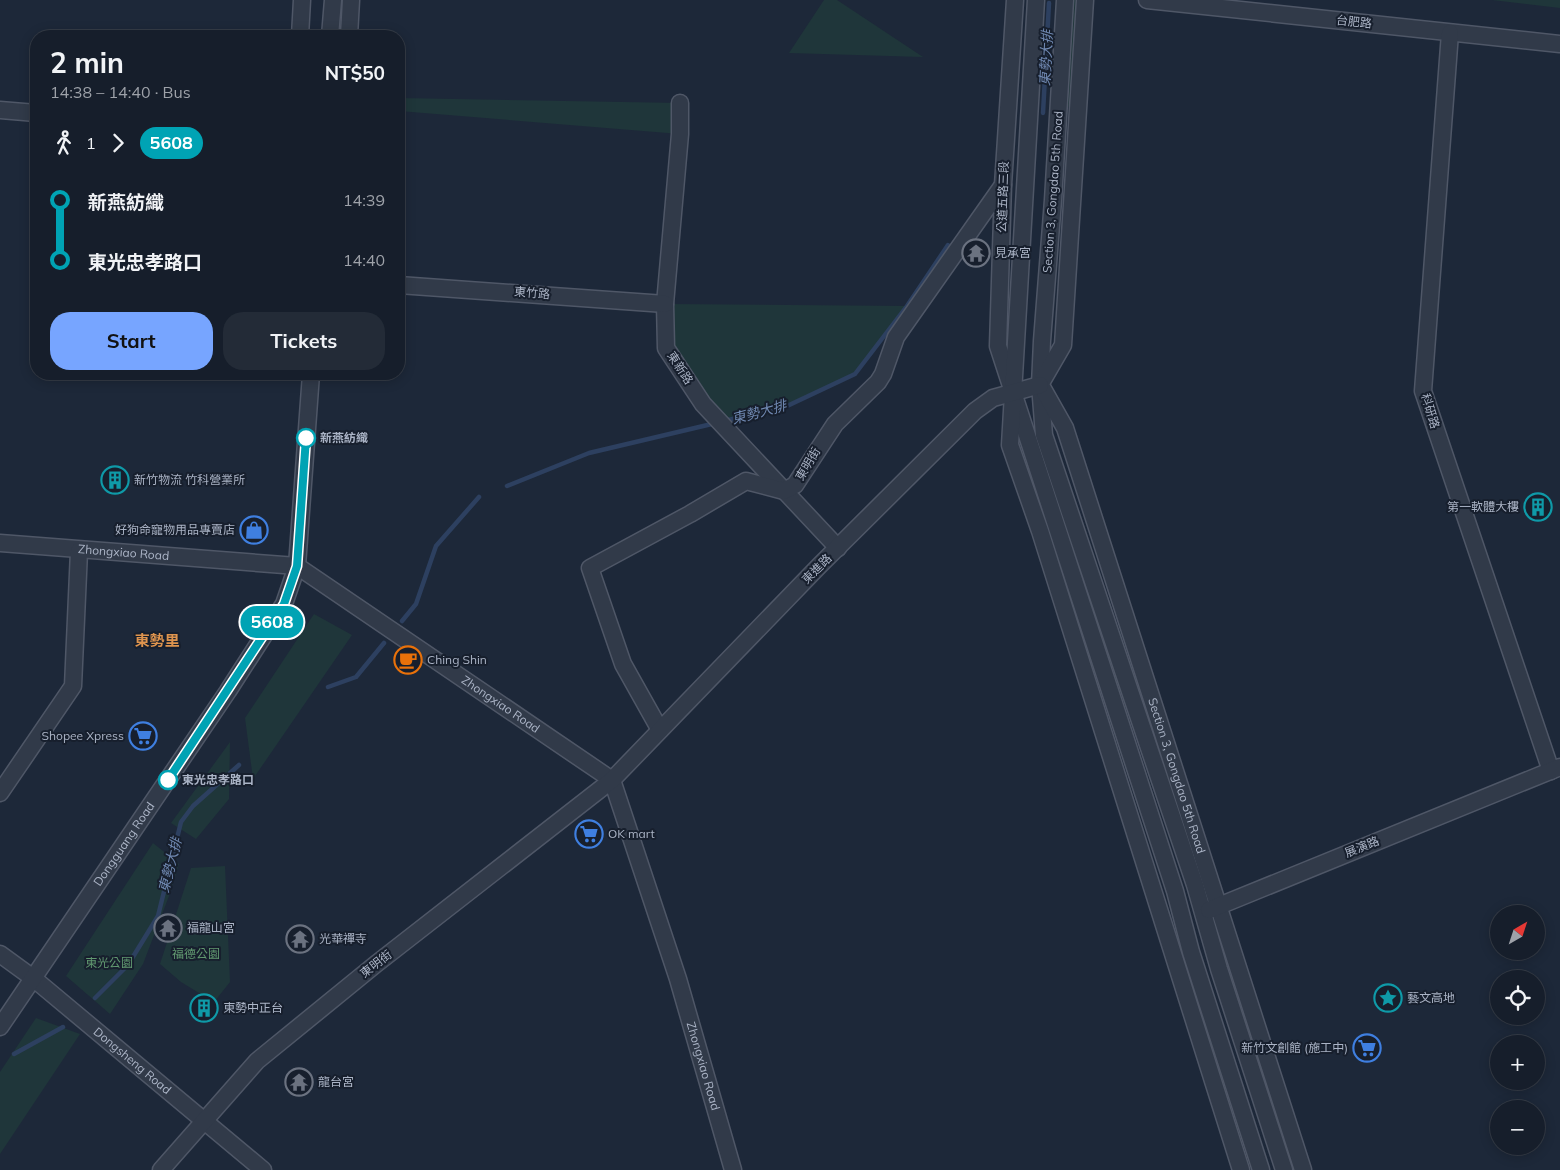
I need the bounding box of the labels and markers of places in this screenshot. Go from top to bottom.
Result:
temple icon: 見承宮 [961,238,991,268]
place label: 見承宮 [995,245,1031,260]
marker: 新燕紡織 [296,428,316,448]
place label: 新燕紡織 [320,430,368,445]
building icon: 新竹物流 竹科營業所 [100,465,130,495]
place label: 新竹物流 竹科營業所 [134,472,245,487]
building icon: 第一軟體大樓 [1523,492,1553,522]
place label: 第一軟體大樓 [1447,499,1519,514]
shop icon: 好狗命寵物用品專賣店 [239,515,269,545]
place label: 好狗命寵物用品專賣店 [115,522,235,537]
cafe icon: Ching Shin [393,645,423,675]
place label: Ching Shin [427,652,487,667]
supermarket icon: Shopee Xpress [128,721,158,751]
place label: Shopee Xpress [42,728,124,743]
marker: 東光忠孝路口 [158,770,178,790]
place label: 東光忠孝路口 [182,772,254,787]
supermarket icon: OK mart [574,819,604,849]
place label: OK mart [608,826,655,841]
temple icon: 福龍山宮 [153,913,183,943]
place label: 福龍山宮 [187,920,235,935]
temple icon: 光華禪寺 [285,924,315,954]
place label: 光華禪寺 [319,931,367,946]
place icon: 藝文高地 [1373,983,1403,1013]
place label: 藝文高地 [1407,990,1455,1005]
building icon: 東勢中正台 [189,993,219,1023]
place label: 東勢中正台 [223,1000,283,1015]
supermarket icon: 新竹文創館 (施工中) [1352,1033,1382,1063]
place label: 新竹文創館 (施工中) [1241,1040,1348,1055]
temple icon: 龍台宮 [284,1067,314,1097]
place label: 龍台宮 [318,1074,354,1089]

